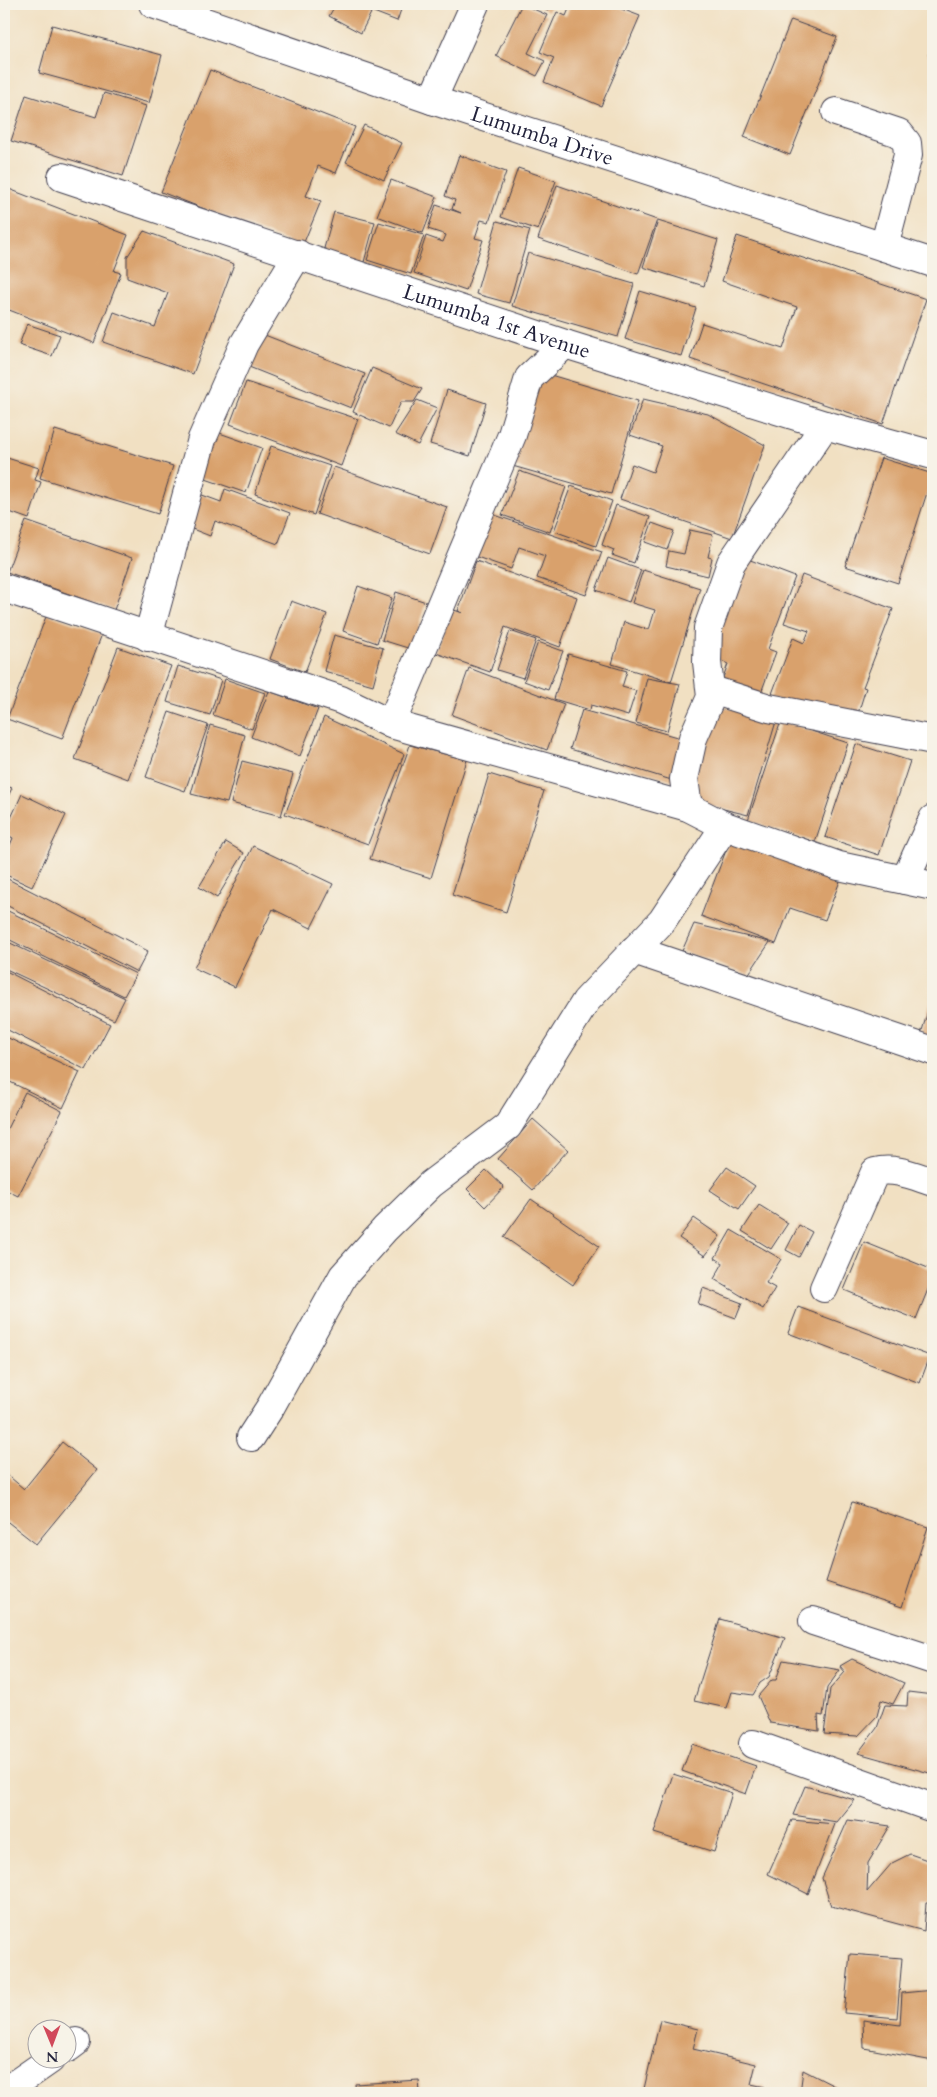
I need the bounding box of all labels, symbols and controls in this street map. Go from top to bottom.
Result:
street label: Lumumba Drive [467,99,617,173]
street label: Lumumba 1st Avenue [399,277,594,366]
north arrow [28,2020,78,2070]
text: N [46,2047,58,2066]

